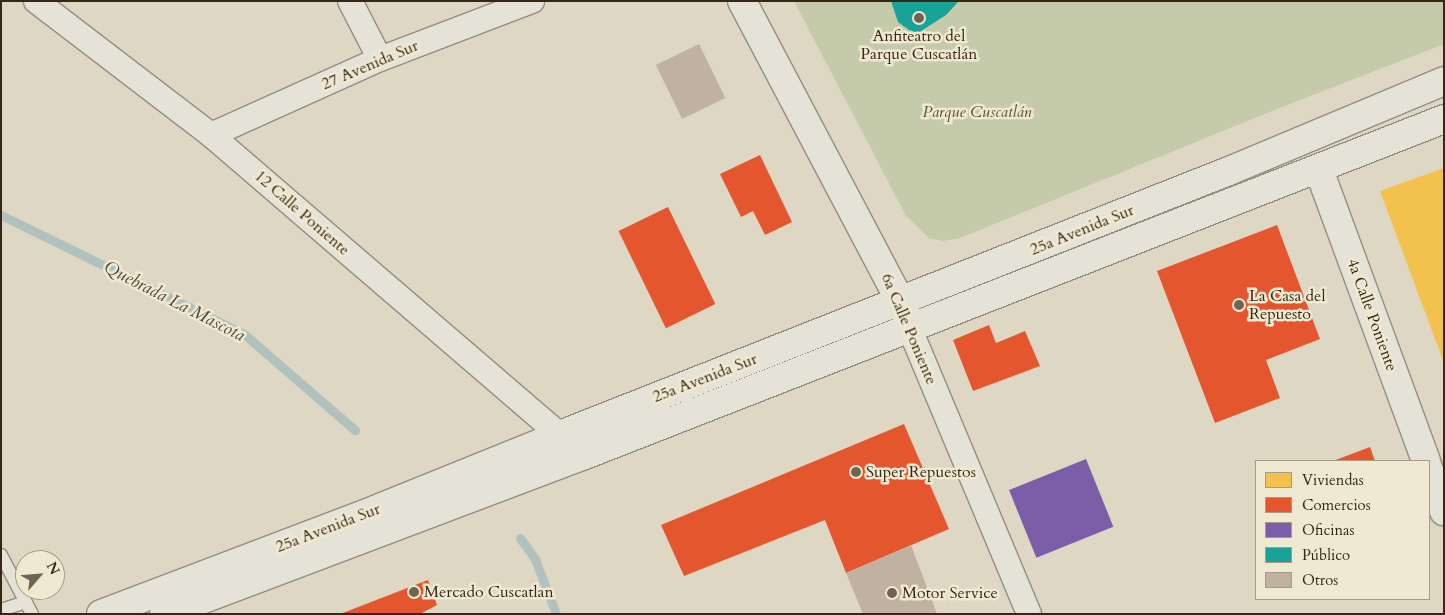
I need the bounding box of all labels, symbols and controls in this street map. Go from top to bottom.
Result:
marker: Anfiteatro del Parque Cuscatlán [913,12,925,24]
place label: Anfiteatro del Parque Cuscatlán [861,26,977,64]
street label: 27 Avenida Sur [319,36,421,94]
park label: Parque Cuscatlán [922,102,1032,122]
street label: 12 Calle Poniente [250,166,354,260]
street label: 25a Avenida Sur [1027,200,1137,260]
street label: 4a Calle Poniente [1343,256,1401,374]
water label: Quebrada La Mascota [100,257,248,347]
street label: 6a Calle Poniente [877,271,941,387]
place label: La Casa del Repuesto [1249,286,1325,324]
marker: La Casa del Repuesto [1233,299,1245,311]
street label: 25a Avenida Sur [650,349,760,407]
legend [1255,460,1430,600]
place label: Super Repuestos [866,462,976,482]
marker: Super Repuestos [850,466,862,478]
text: Viviendas [1302,470,1364,490]
text: Comercios [1302,495,1371,515]
street label: 25a Avenida Sur [273,499,383,557]
text: Oficinas [1302,520,1355,540]
text: Público [1302,545,1350,565]
north arrow [15,550,65,600]
text: N [42,559,64,578]
text: Otros [1302,570,1338,590]
place label: Mercado Cuscatlan [424,582,554,602]
place label: Motor Service [902,583,998,603]
marker: Mercado Cuscatlan [408,586,420,598]
marker: Motor Service [886,587,898,599]

